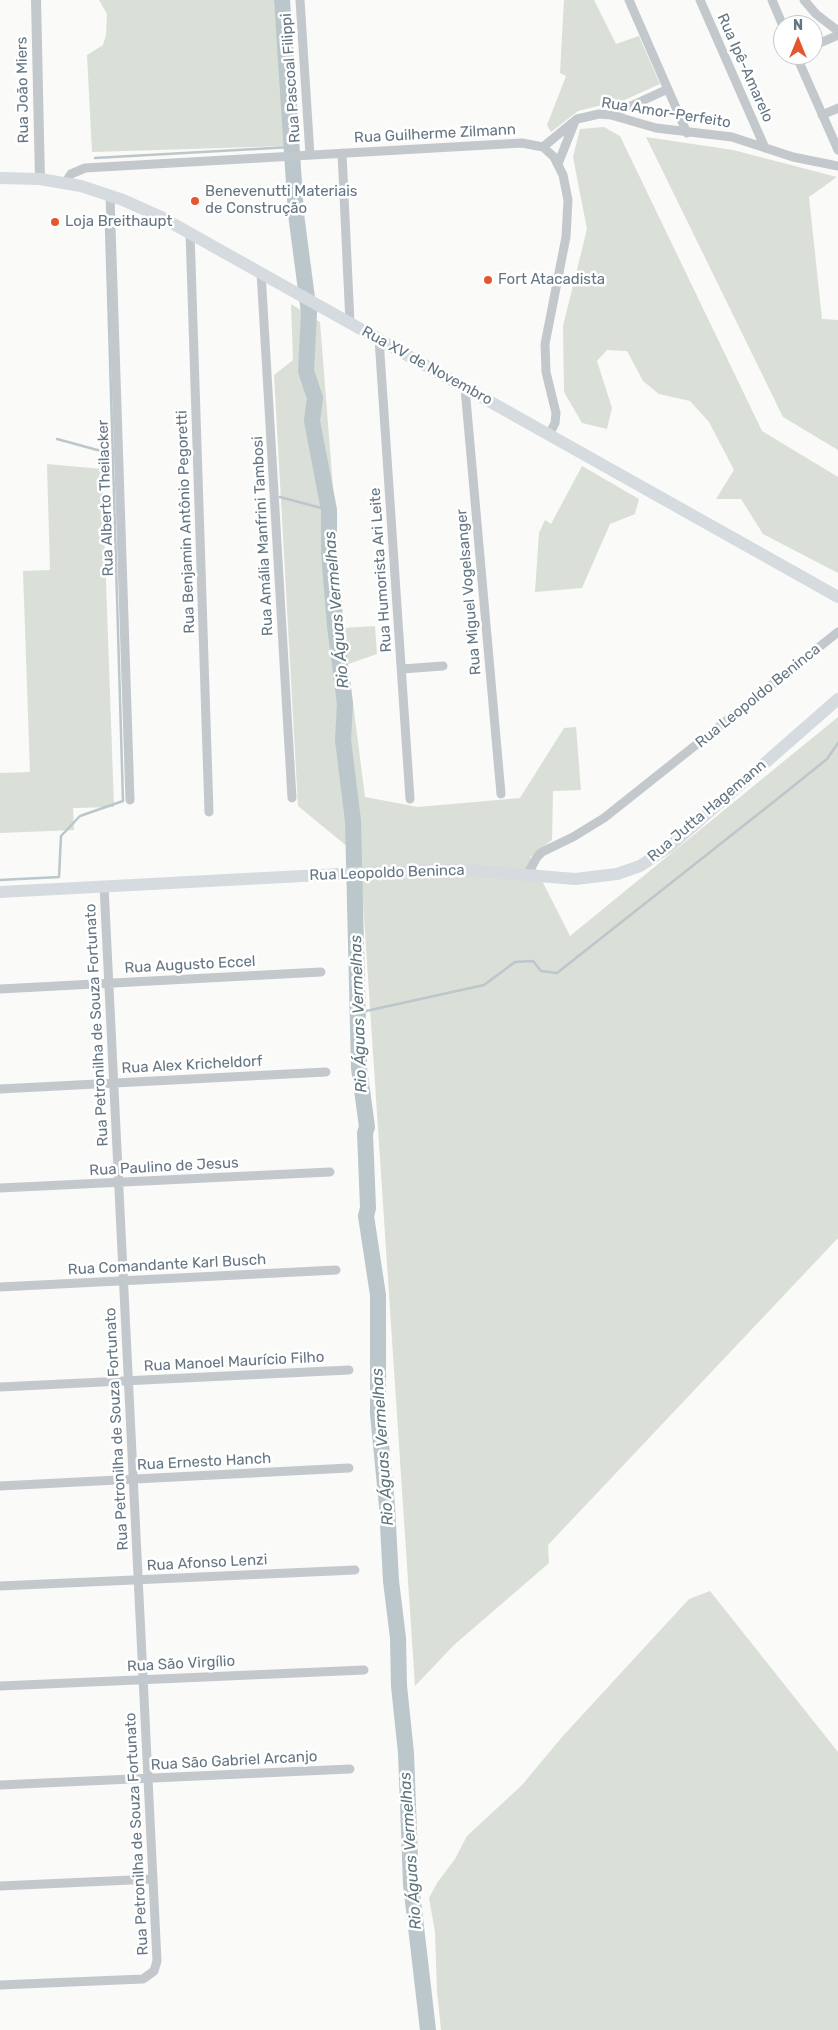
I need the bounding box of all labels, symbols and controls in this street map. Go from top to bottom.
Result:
street label: Rua Ipê-Amarelo [713,11,777,125]
street label: Rua Pascoal Filippi [277,13,305,143]
north arrow [773,15,823,65]
text: N [793,17,803,34]
street label: Rua João Miers [13,36,33,144]
street label: Rua Amor-Perfeito [600,94,732,132]
street label: Rua Guilherme Zilmann [354,121,516,147]
place label: Benevenutti Materiais de Construção [205,183,358,218]
marker: Benevenutti Materiais de Construção [189,195,201,207]
place label: Loja Breithaupt [65,213,172,231]
marker: Loja Breithaupt [49,216,61,228]
place label: Fort Atacadista [498,271,605,289]
marker: Fort Atacadista [482,274,494,286]
street label: Rua XV de Novembro [359,323,495,409]
street label: Rua Benjamin Antônio Pegoretti [173,410,199,634]
street label: Rua Alberto Theilacker [94,419,118,577]
street label: Rua Amália Manfrini Tambosi [249,436,277,636]
street label: Rua Humorista Ari Leite [366,487,396,653]
street label: Rua Miguel Vogelsanger [453,508,485,676]
water label: Rio Águas Vermelhas [321,531,353,689]
street label: Rua Leopoldo Beninca [692,640,824,752]
street label: Rua Jutta Hagemann [644,756,770,866]
street label: Rua Leopoldo Beninca [309,861,465,885]
street label: Rua Petronilha de Souza Fortunato [82,903,112,1147]
water label: Rio Águas Vermelhas [347,935,371,1093]
street label: Rua Augusto Eccel [124,953,256,977]
street label: Rua Alex Kricheldorf [121,1052,263,1078]
street label: Rua Paulino de Jesus [89,1154,239,1180]
street label: Rua Comandante Karl Busch [67,1251,267,1279]
street label: Rua Petronilha de Souza Fortunato [102,1307,132,1551]
street label: Rua Manoel Maurício Filho [143,1348,325,1376]
water label: Rio Águas Vermelhas [368,1368,398,1526]
street label: Rua Ernesto Hanch [136,1449,272,1475]
street label: Rua Afonso Lenzi [146,1551,268,1575]
street label: Rua São Virgílio [127,1652,235,1676]
street label: Rua Petronilha de Souza Fortunato [122,1712,152,1956]
street label: Rua São Gabriel Arcanjo [150,1748,318,1774]
water label: Rio Águas Vermelhas [396,1772,426,1930]

